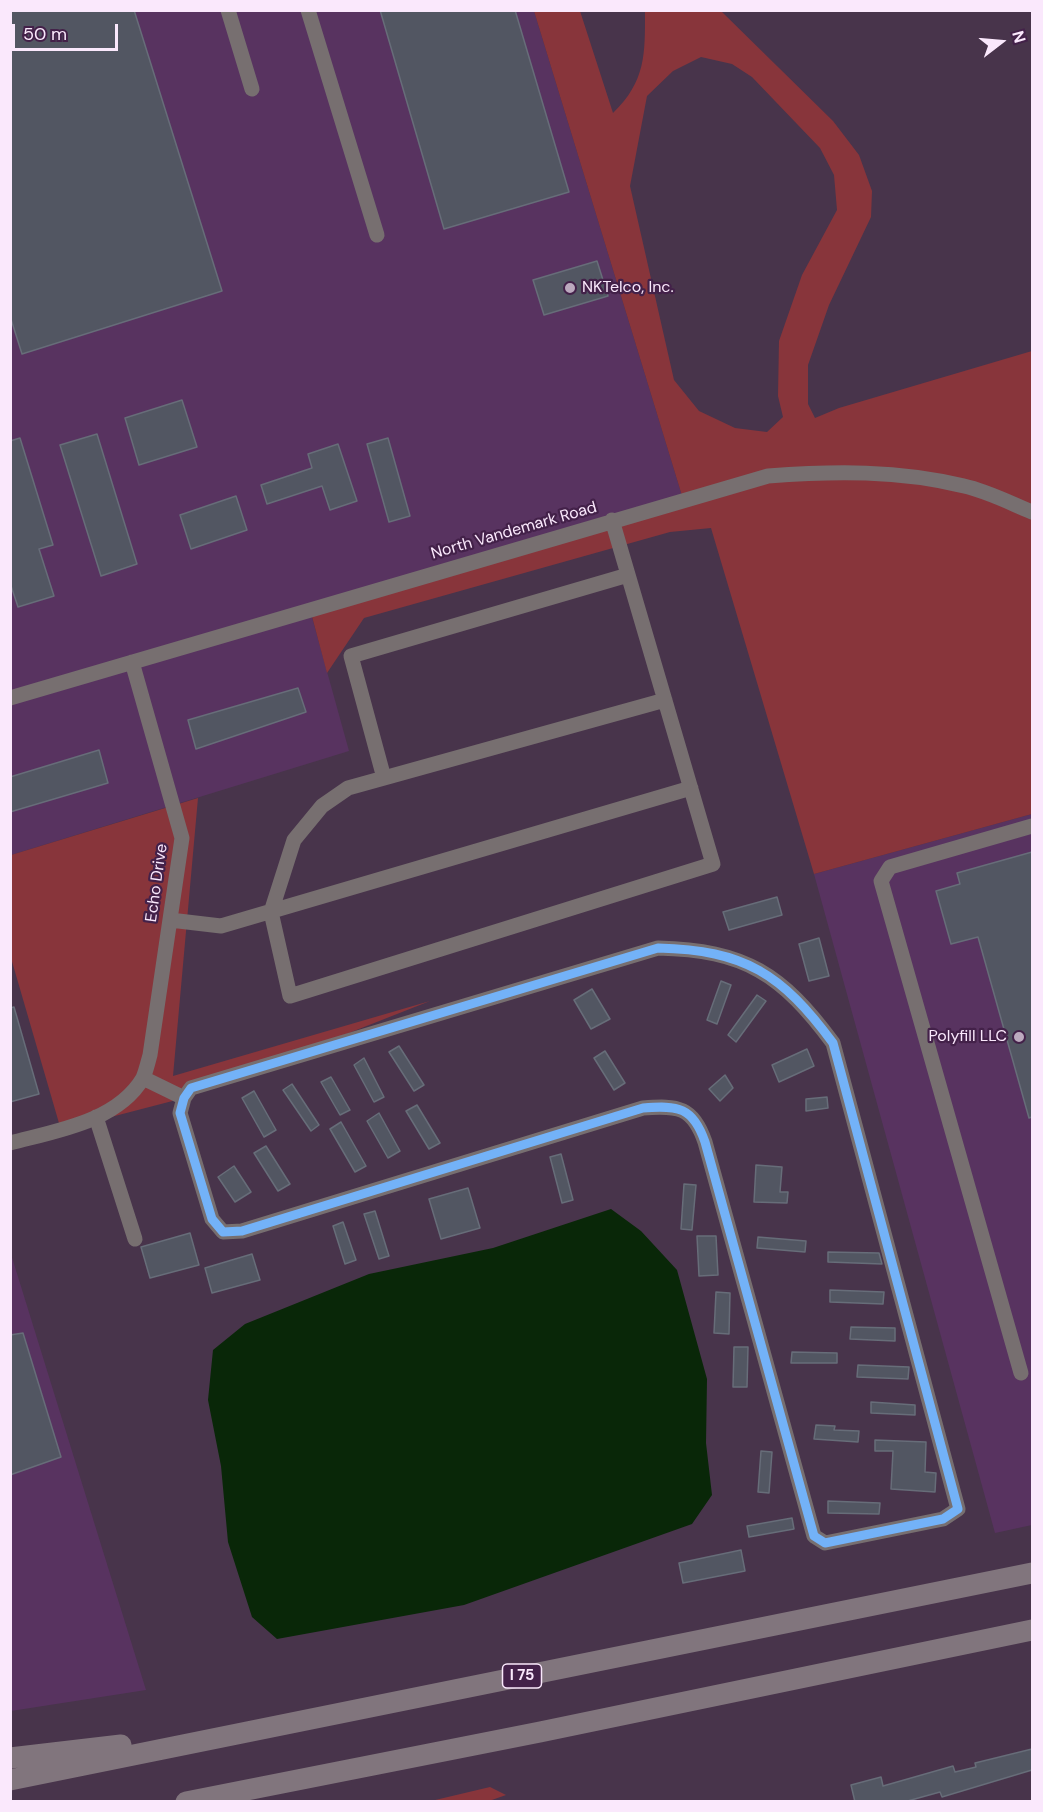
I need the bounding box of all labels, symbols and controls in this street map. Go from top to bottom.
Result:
scale bar [15,12,122,50]
north arrow [971,12,1031,72]
text: 50 m [23,22,67,46]
text: N [1007,28,1030,45]
place label: NKTelco, Inc. [582,278,674,298]
marker: NKTelco, Inc. [563,281,577,295]
street label: North Vandemark Road [429,498,599,564]
street label: Echo Drive [142,843,172,923]
place label: Polyfill LLC [929,1027,1007,1047]
marker: Polyfill LLC [1012,1030,1026,1044]
road number: I 75 [502,1664,542,1688]

